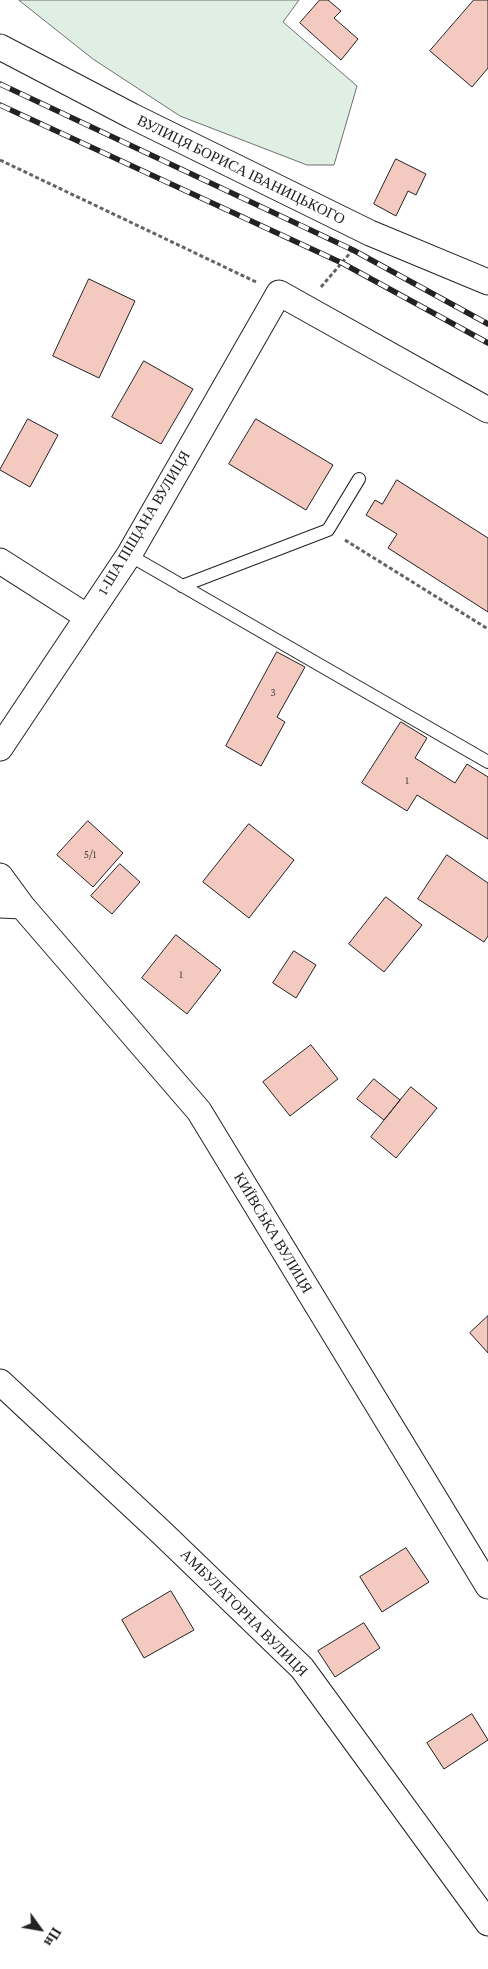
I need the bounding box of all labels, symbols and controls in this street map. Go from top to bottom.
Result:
street label: ВУЛИЦЯ БОРИСА ІВАНИЦЬКОГО [134,112,348,228]
street label: 1-ША ПІЩАНА ВУЛИЦЯ [94,448,194,598]
house number: 3 [270,685,276,699]
house number: 1 [405,773,409,787]
house number: 5/1 [83,847,97,861]
house number: 1 [179,967,183,981]
street label: КИЇВСЬКА ВУЛИЦЯ [230,1169,316,1297]
street label: АМБУЛАТОРНА ВУЛИЦЯ [176,1545,312,1681]
north arrow [15,1904,65,1954]
text: Пн [41,1925,65,1949]

